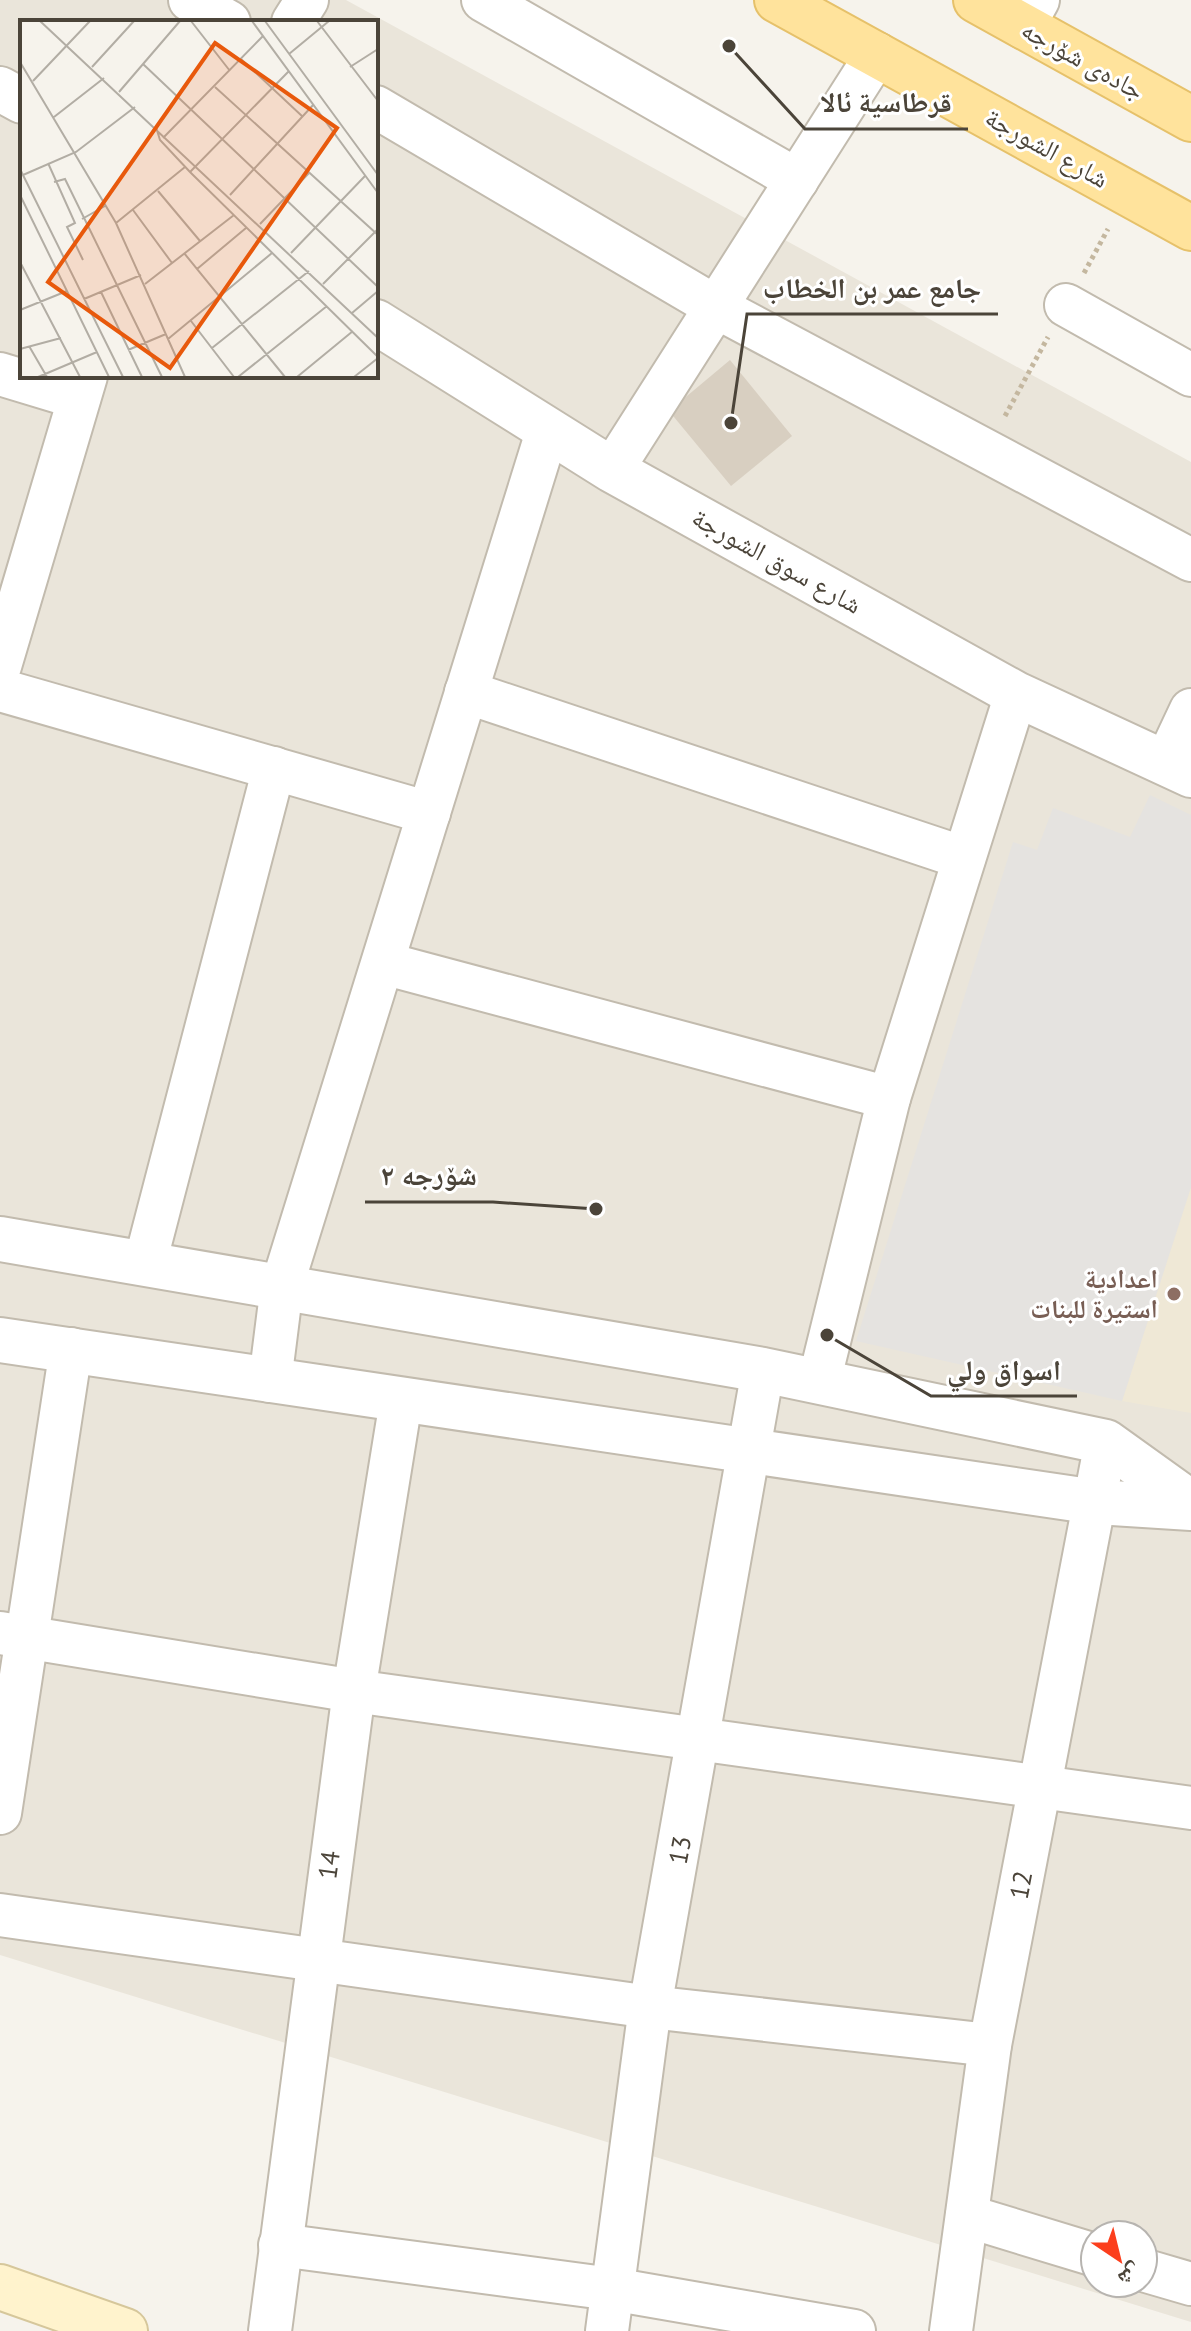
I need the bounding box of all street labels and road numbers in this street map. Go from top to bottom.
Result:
street label: جادەی شۆرجە [1016,12,1150,107]
street label: شارع الشورجة [980,100,1115,195]
street label: شارع سوق الشورجة [687,500,868,621]
street label: 13 [661,1833,698,1867]
street label: 14 [310,1849,347,1881]
street label: 12 [1002,1868,1039,1902]

